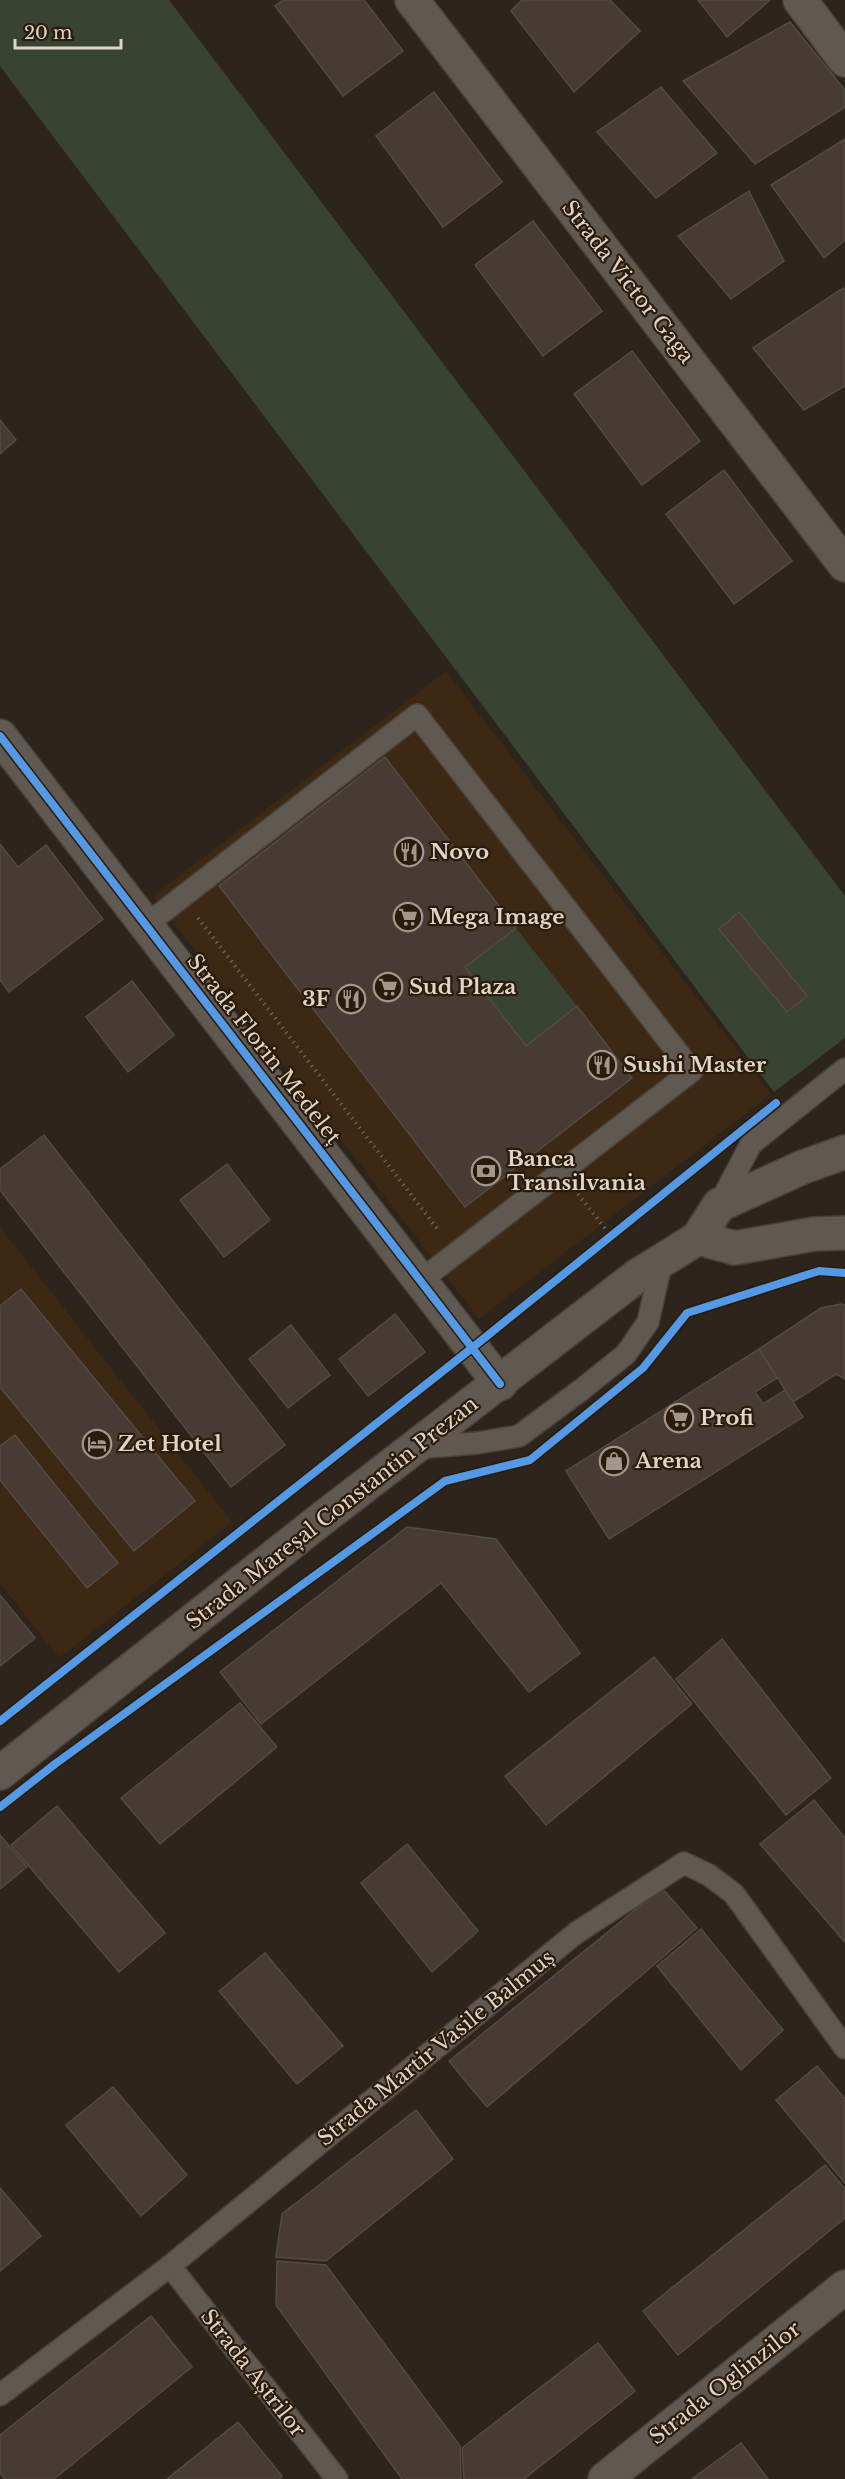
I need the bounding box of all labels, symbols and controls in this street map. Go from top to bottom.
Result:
scale bar [15,12,122,50]
text: 20 m [24,22,72,44]
street label: Strada Victor Gaga [556,195,700,369]
restaurant icon: Novo [393,836,425,868]
place label: Novo [430,839,489,865]
supermarket icon: Mega Image [392,901,424,933]
place label: Mega Image [429,904,565,930]
street label: Strada Florin Medeleț [182,949,346,1149]
supermarket icon: Sud Plaza [372,971,404,1003]
place label: Sud Plaza [409,974,516,1000]
restaurant icon: 3F [335,983,367,1015]
place label: 3F [302,986,331,1012]
restaurant icon: Sushi Master [586,1049,618,1081]
place label: Sushi Master [623,1052,767,1078]
place label: Banca Transilvania [507,1146,646,1196]
bank icon: Banca Transilvania [470,1155,502,1187]
street label: Strada Mareșal Constantin Prezan [181,1391,483,1635]
supermarket icon: Profi [663,1402,695,1434]
place label: Profi [700,1405,754,1431]
hotel icon: Zet Hotel [81,1428,113,1460]
place label: Zet Hotel [118,1431,222,1457]
shop icon: Arena [598,1445,630,1477]
place label: Arena [634,1448,702,1474]
street label: Strada Martir Vasile Balmuș [312,1944,560,2152]
street label: Strada Aștrilor [195,2304,311,2442]
street label: Strada Oglinzilor [644,2316,806,2450]

